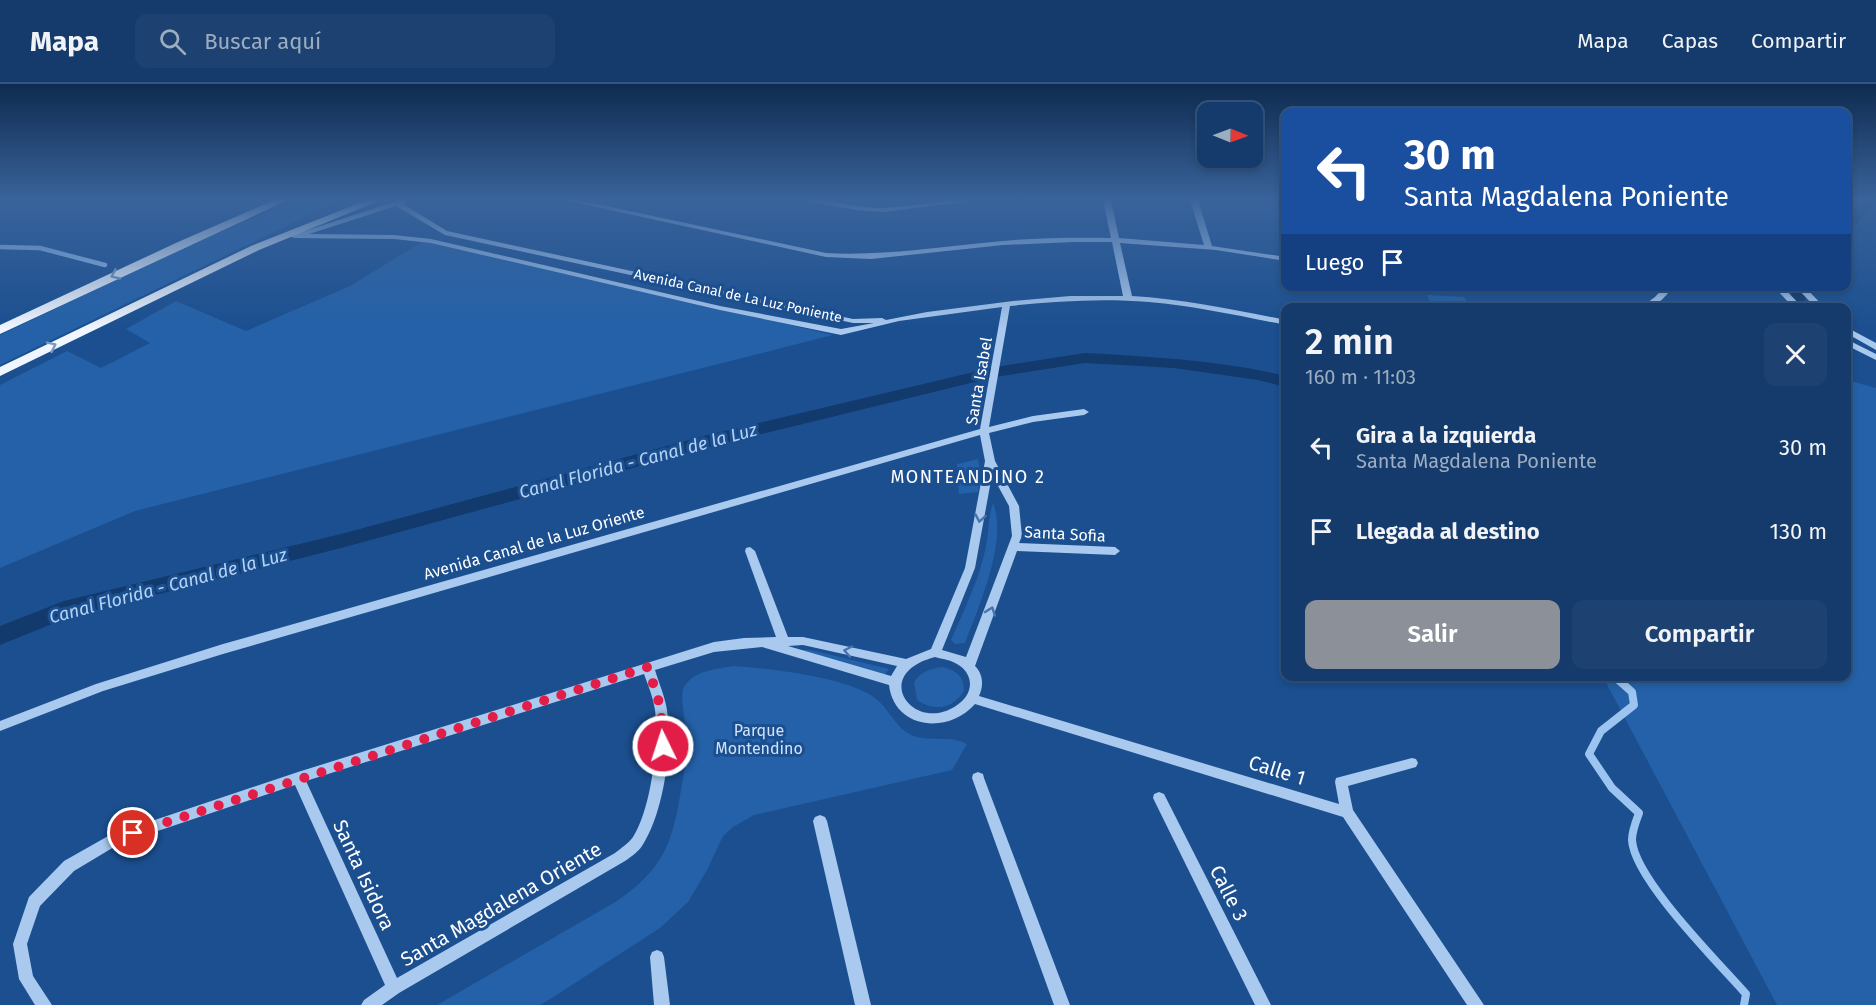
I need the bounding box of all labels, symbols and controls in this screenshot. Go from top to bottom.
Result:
search box [135,14,555,68]
text: Mapa [30,25,99,58]
icon: search [156,25,189,58]
text: Buscar aquí [204,28,321,55]
text: Mapa [1577,28,1629,54]
text: Capas [1662,28,1718,54]
text: Compartir [1751,28,1846,54]
north arrow [1197,102,1263,168]
map controls [1197,102,1263,168]
text: 30 m [1404,130,1496,180]
icon: left [1305,132,1383,210]
text: Santa Magdalena Poniente [1404,181,1729,213]
icon: arrive [1376,246,1409,279]
text: Luego [1305,249,1364,276]
street label: Avenida Canal de La Luz Poniente [632,266,844,326]
one-way arrow [111,268,122,280]
text: 2 min [1305,320,1394,364]
button: close [1764,323,1827,386]
street label: Santa Isabel [962,335,996,427]
one-way arrow [46,342,57,354]
text: 160 m · 11:03 [1305,365,1416,389]
water label: Canal Florida - Canal de la Luz [517,419,760,503]
text: Gira a la izquierda [1356,422,1536,449]
icon: left [1305,431,1338,464]
text: 30 m [1779,434,1827,461]
text: Santa Magdalena Poniente [1356,449,1597,473]
district label: MONTEANDINO 2 [891,466,1045,488]
street label: Avenida Canal de la Luz Oriente [421,502,647,584]
one-way arrow [974,513,987,523]
icon: arrive [1305,515,1338,548]
text: Llegada al destino [1356,518,1540,545]
text: 130 m [1770,518,1827,545]
street label: Santa Sofia [1024,522,1106,546]
water label: Canal Florida - Canal de la Luz [47,544,290,628]
button: Salir [1305,600,1560,669]
button: Compartir [1572,600,1827,669]
one-way arrow [984,606,996,617]
one-way arrow [843,645,853,658]
position arrow [631,714,695,778]
park label: Parque Montendino [715,721,803,758]
street label: Calle 1 [1246,750,1308,790]
pin [107,807,158,858]
icon: arrive [116,816,149,849]
street label: Santa Isidora [328,816,400,934]
street label: Santa Magdalena Oriente [396,837,606,971]
street label: Calle 3 [1205,861,1253,925]

